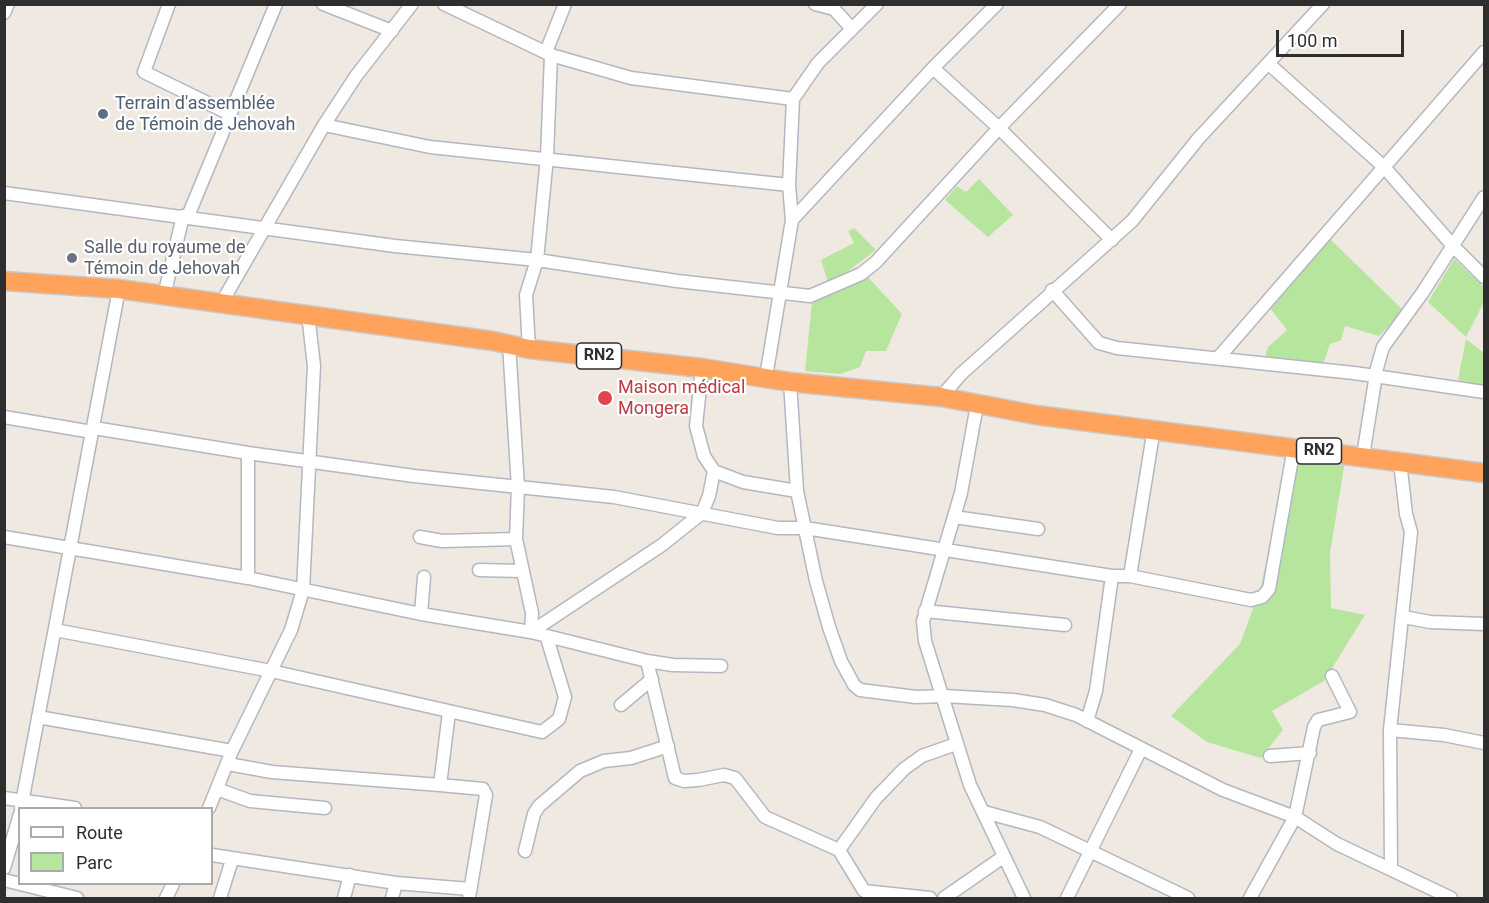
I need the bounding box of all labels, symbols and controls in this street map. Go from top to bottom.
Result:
scale bar [1279,18,1406,56]
text: 100 m [1287,30,1338,51]
place label: Terrain d'assemblée de Témoin de Jehovah [115,93,295,136]
marker: Terrain d'assemblée de Témoin de Jehovah [96,107,110,121]
place label: Salle du royaume de Témoin de Jehovah [84,237,245,280]
marker: Salle du royaume de Témoin de Jehovah [65,251,79,265]
road number: RN2 [576,343,622,369]
place label: Maison médical Mongera [618,377,745,420]
marker: Maison médical Mongera [596,389,614,407]
road number: RN2 [1296,438,1342,464]
legend [18,807,213,885]
text: Route [76,822,123,843]
text: Parc [76,852,112,873]

